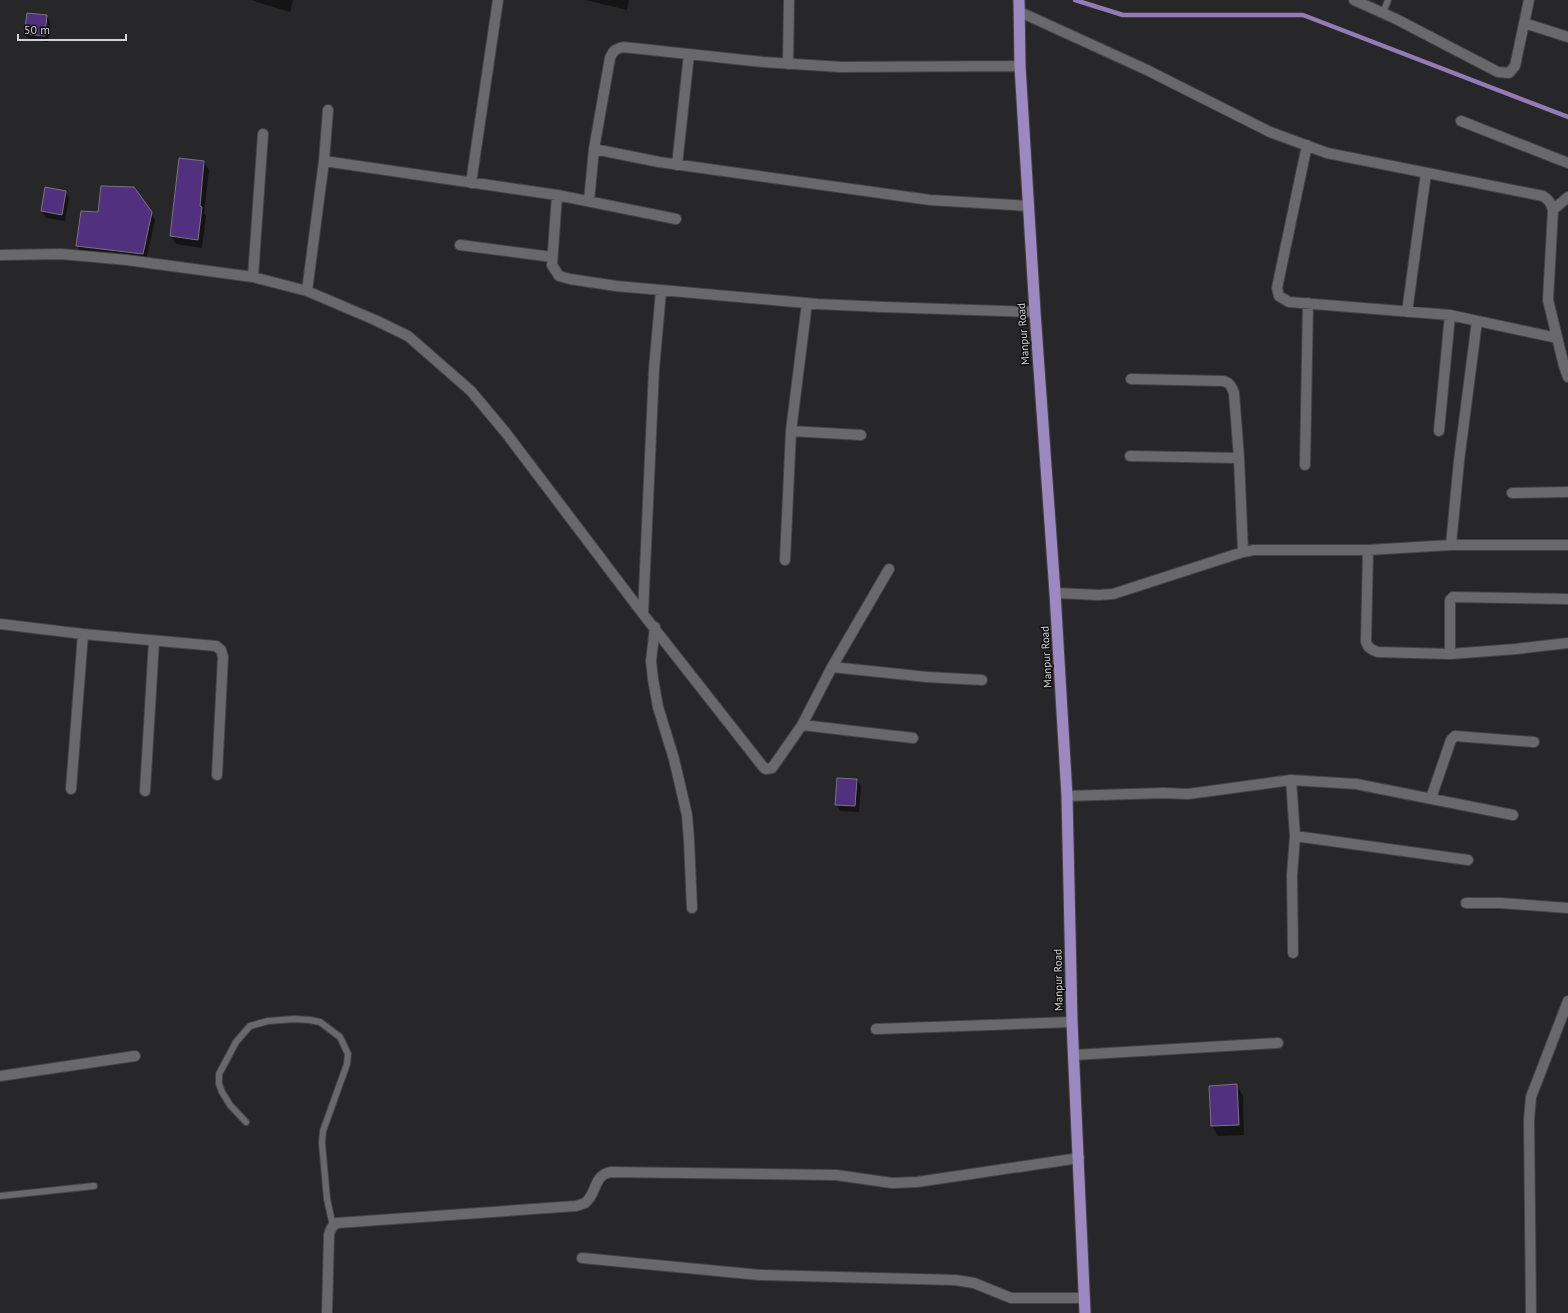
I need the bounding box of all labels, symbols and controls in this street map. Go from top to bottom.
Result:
scale bar [18,16,126,42]
text: 50 m [24,22,50,37]
street label: Manpur Road [1014,303,1032,365]
street label: Manpur Road [1037,626,1055,688]
street label: Manpur Road [1050,949,1066,1011]

